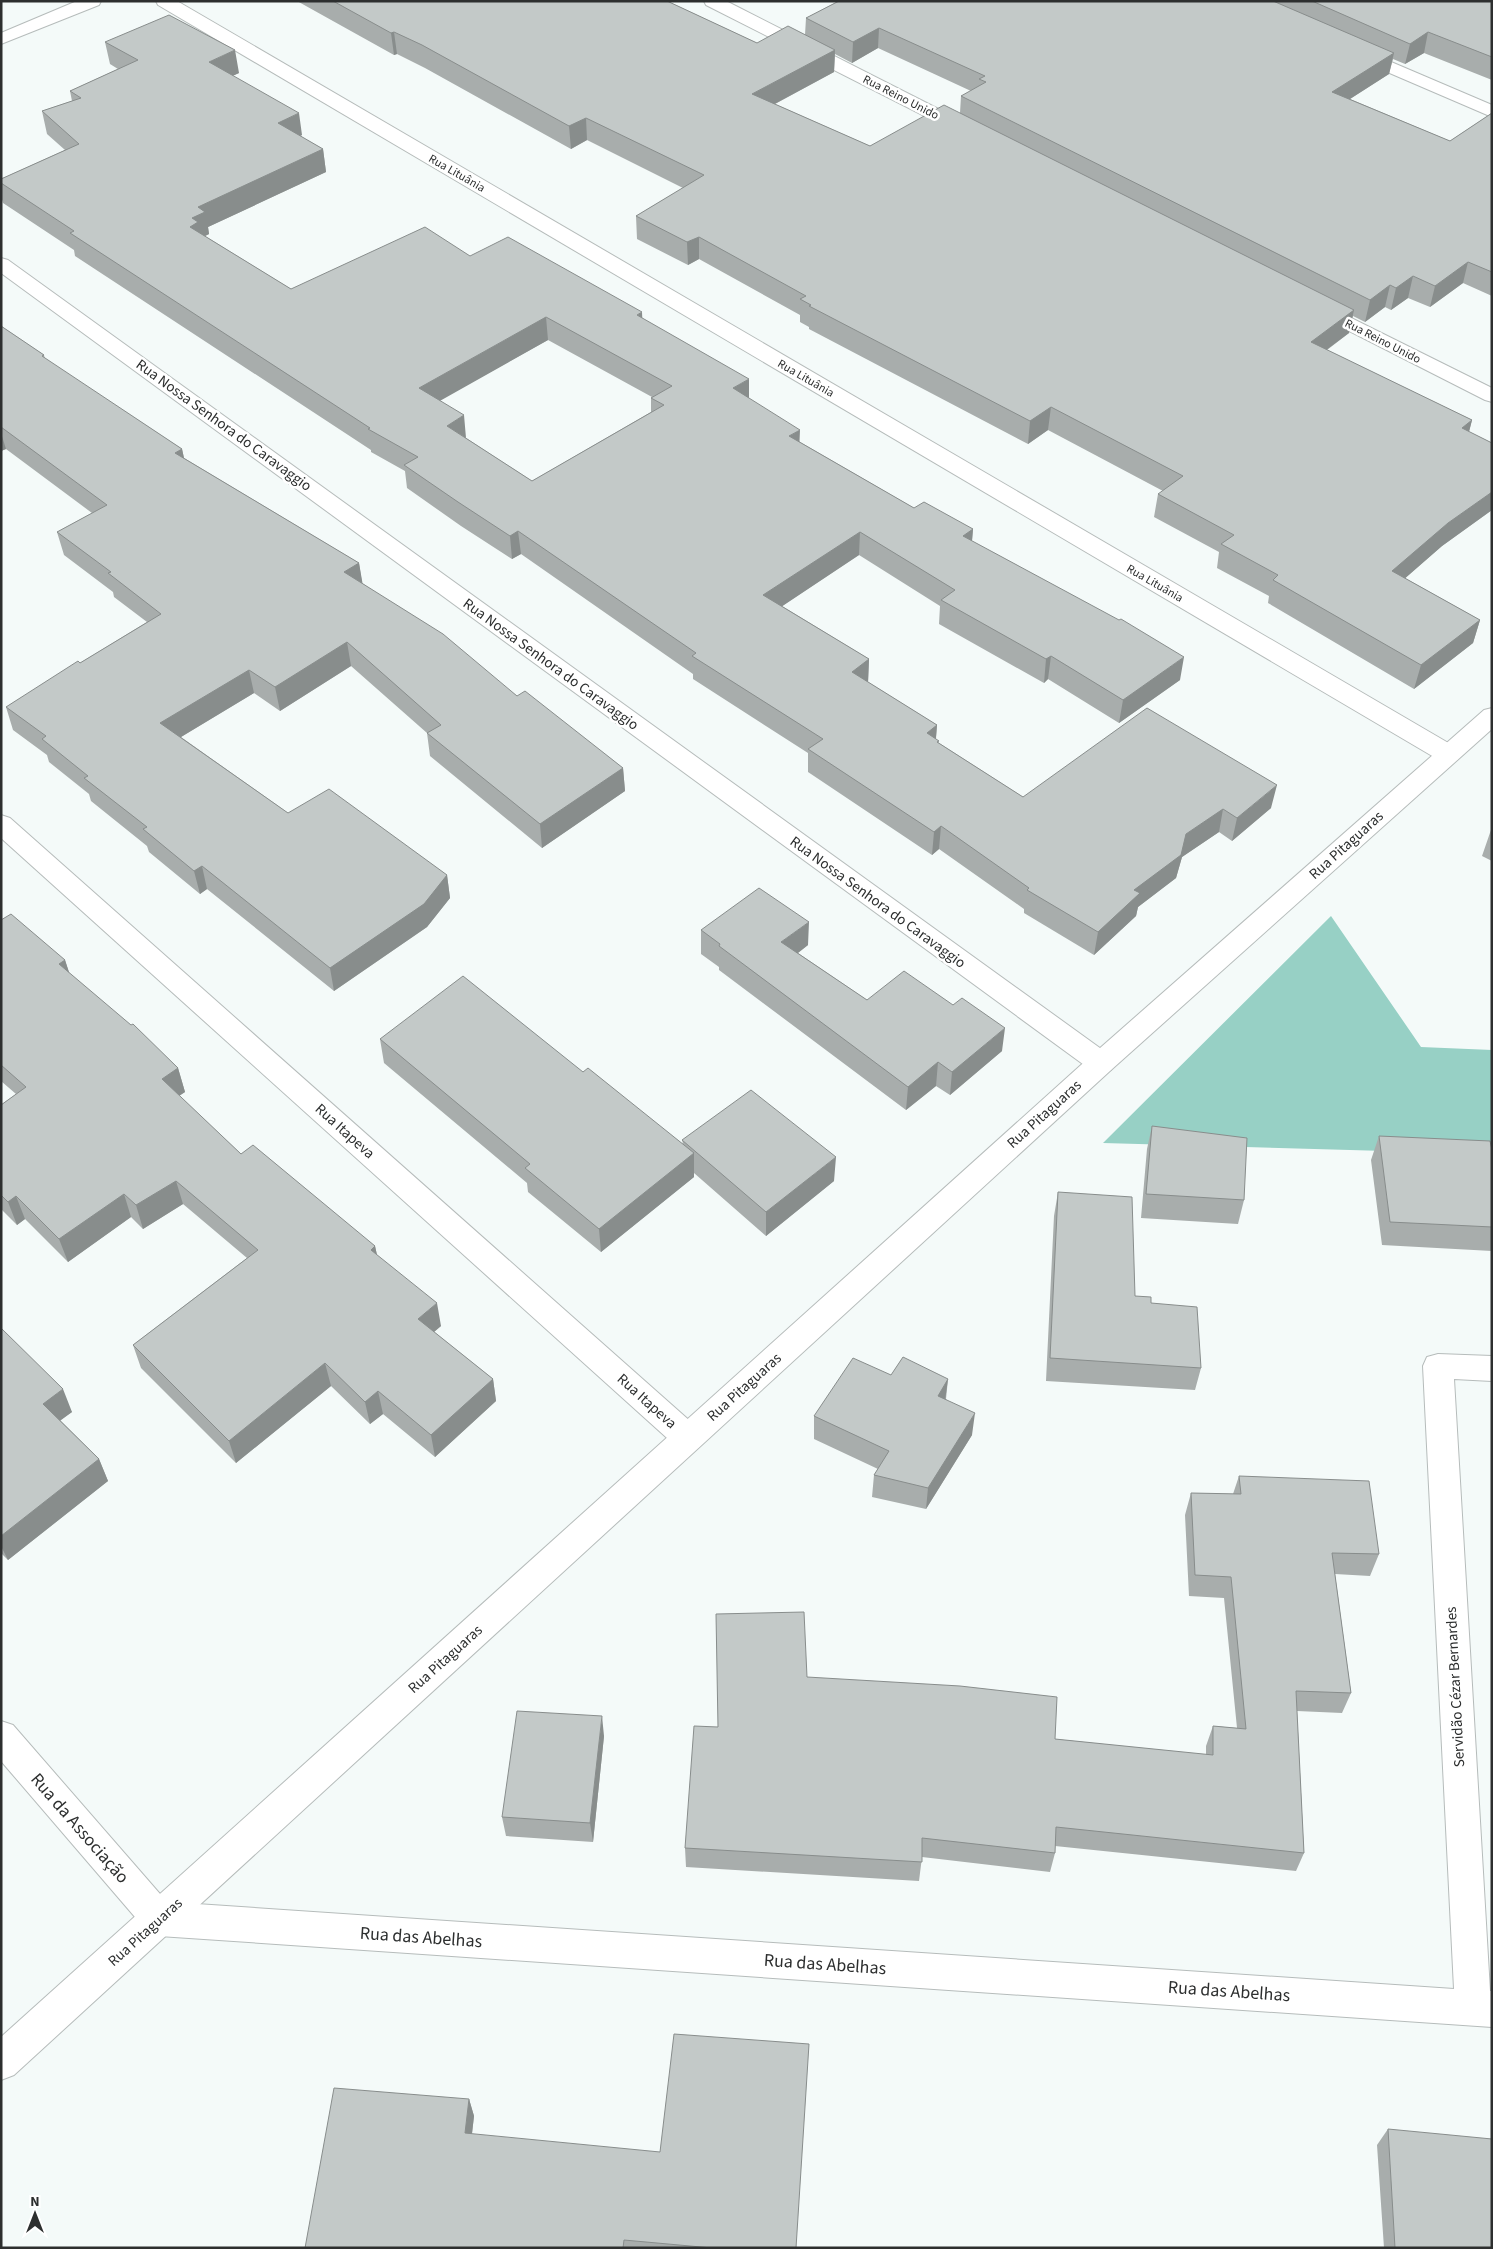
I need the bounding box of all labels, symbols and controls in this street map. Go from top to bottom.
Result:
street label: Rua Reino Unido [860,71,942,124]
street label: Rua Lituânia [425,150,488,196]
street label: Rua Reino Unido [1342,315,1424,368]
street label: Rua Nossa Senhora do Caravaggio [131,354,316,496]
street label: Rua Lituânia [774,355,837,401]
street label: Rua Lituânia [1123,560,1186,606]
street label: Rua Nossa Senhora do Caravaggio [458,593,643,735]
street label: Rua Pitaguaras [1304,806,1388,885]
street label: Rua Nossa Senhora do Caravaggio [785,831,970,973]
street label: Rua Pitaguaras [1002,1075,1086,1154]
street label: Rua Itapeva [310,1099,379,1164]
street label: Rua Pitaguaras [702,1348,786,1427]
street label: Rua Itapeva [612,1369,681,1434]
street label: Servidão Cézar Bernardes [1441,1606,1470,1768]
street label: Rua Pitaguaras [403,1620,487,1699]
street label: Rua da Associação [25,1768,135,1889]
street label: Rua Pitaguaras [103,1893,187,1972]
street label: Rua das Abelhas [359,1921,483,1954]
street label: Rua das Abelhas [763,1948,887,1981]
street label: Rua das Abelhas [1167,1975,1291,2008]
north arrow [10,2189,60,2239]
text: N [30,2192,40,2212]

